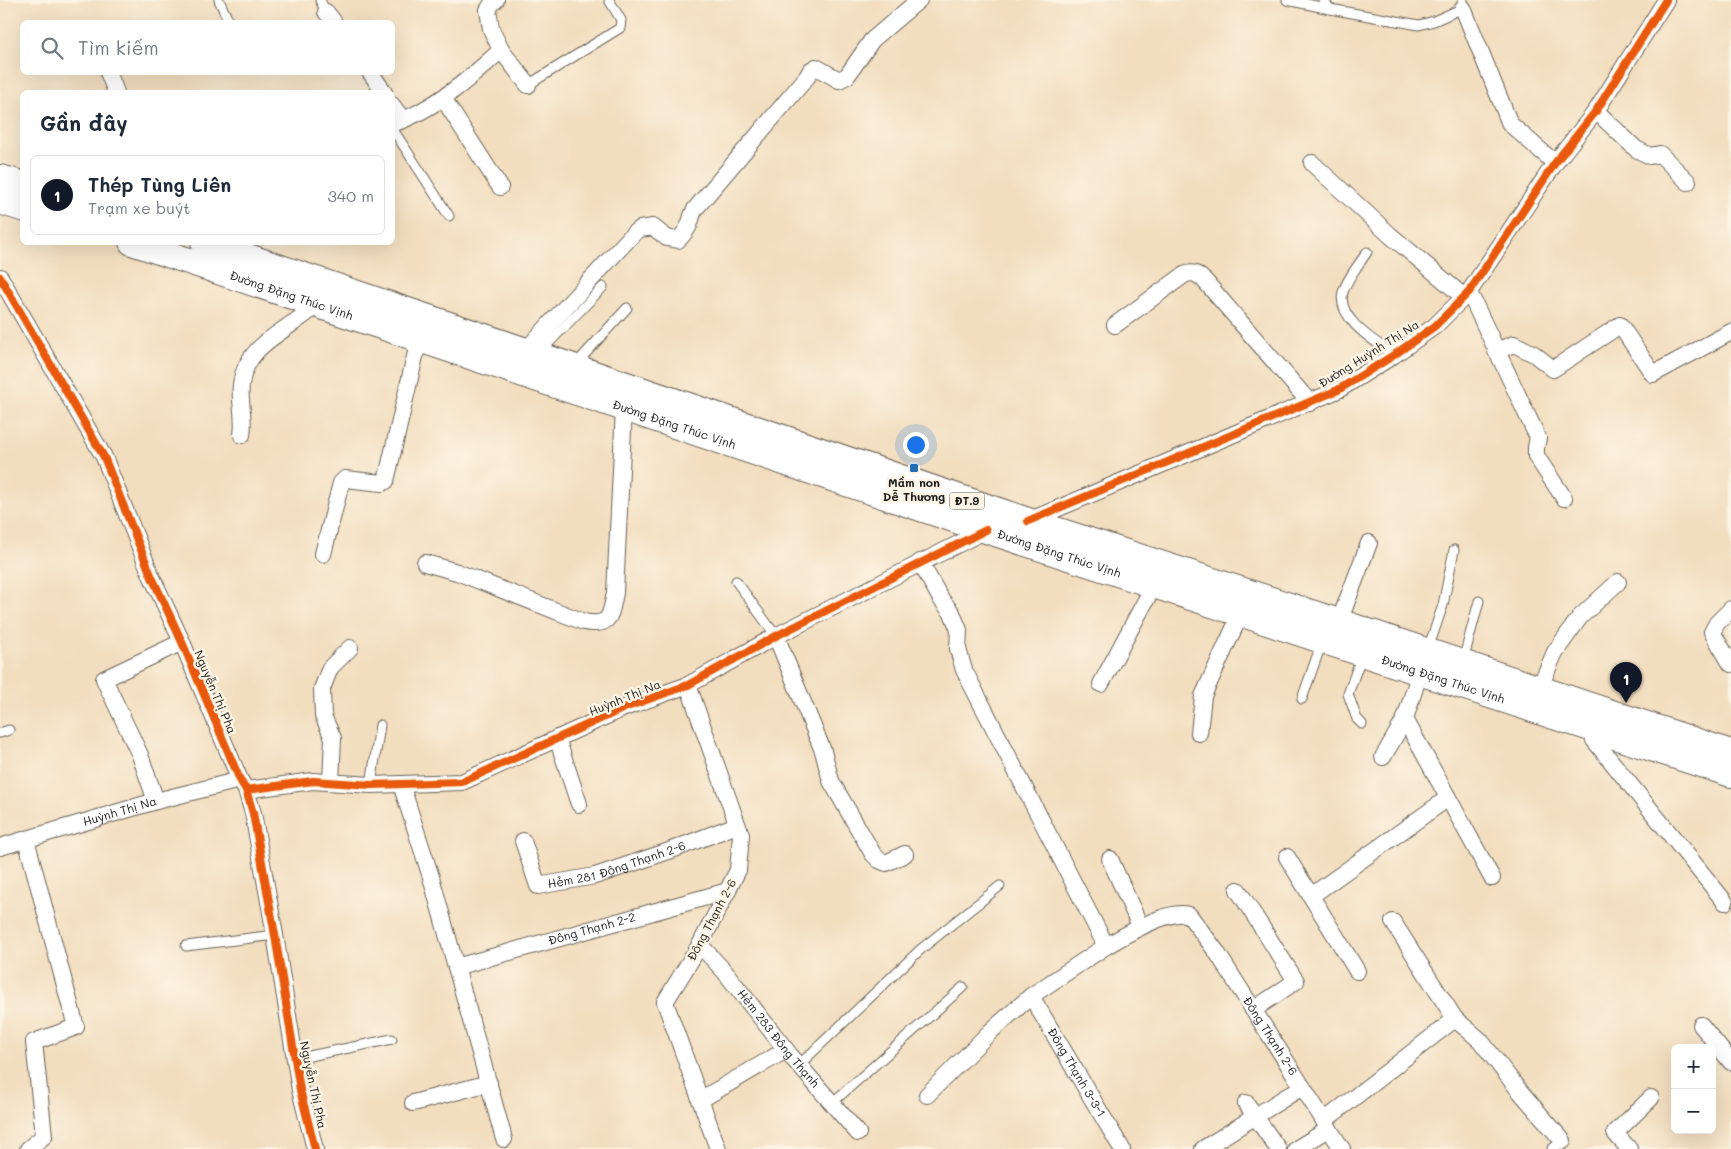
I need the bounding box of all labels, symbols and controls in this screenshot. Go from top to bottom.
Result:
search box [20,20,395,75]
icon: search [38,34,66,62]
text: Tìm kiếm [78,35,159,60]
text: Gần đây [40,109,128,136]
text: Thép Tùng Liên [88,172,231,197]
text: 1 [53,185,61,206]
text: 340 m [327,185,374,206]
text: Trạm xe buýt [88,197,190,218]
street label: Đường Đặng Thúc Vịnh [228,267,356,323]
street label: Đường Huỳnh Thị Na [1315,316,1422,391]
street label: Đường Đặng Thúc Vịnh [611,396,738,452]
your location [903,432,929,458]
marker: Mầm non Dễ Thương [908,462,920,474]
place label: Mầm non Dễ Thương [883,474,945,504]
road number: ĐT.9 [950,492,984,510]
street label: Đường Đặng Thúc Vịnh [995,525,1123,581]
street label: Nguyễn Thị Pha [191,647,241,736]
street label: Đường Đặng Thúc Vịnh [1379,651,1507,706]
pin: 1 [1610,662,1642,703]
street label: Huỳnh Thị Na [586,675,663,719]
street label: Huỳnh Thị Na [81,792,158,829]
street label: Hẻm 281 Đông Thạnh 2-6 [546,836,688,891]
street label: Đông Thạnh 2-6 [683,876,739,963]
street label: Đông Thạnh 2-2 [546,908,637,948]
street label: Hẻm 283 Đông Thạnh [734,986,824,1090]
street label: Đông Thạnh 2-6 [1240,993,1302,1078]
street label: Đông Thạnh 3-3-1 [1045,1024,1110,1120]
street label: Nguyễn Thị Pha [297,1040,331,1130]
map controls [1671,1044,1716,1134]
button: + [1671,1044,1716,1089]
button: − [1671,1089,1716,1134]

